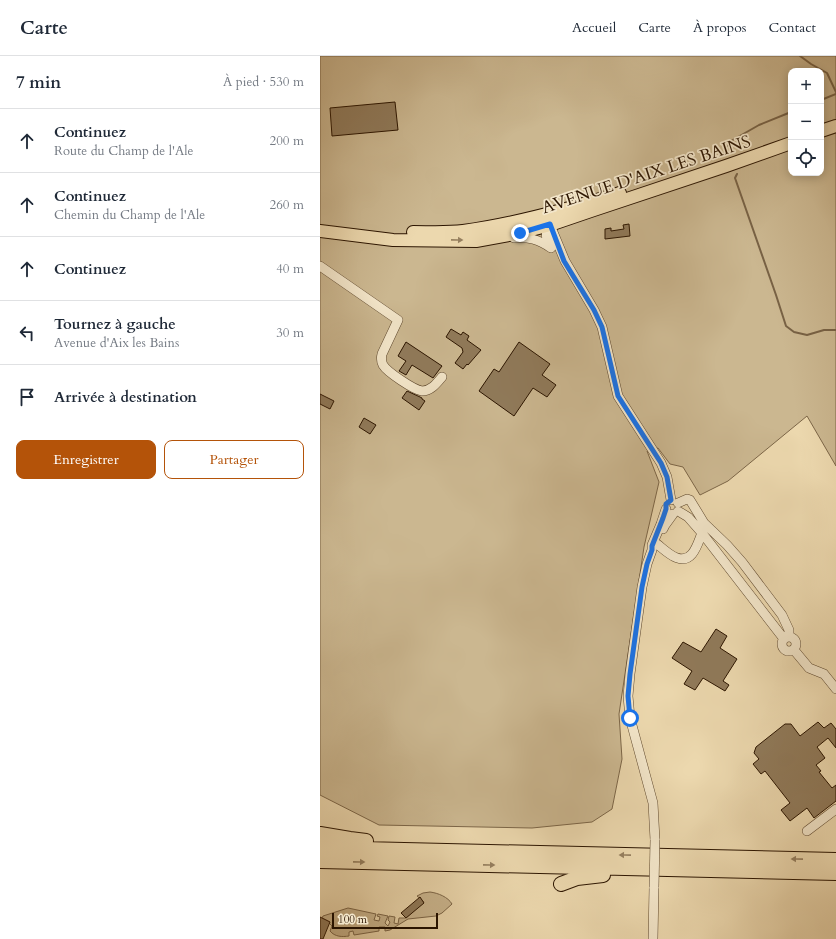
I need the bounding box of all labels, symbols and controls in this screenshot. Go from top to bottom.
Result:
text: Carte [20,15,68,41]
text: Accueil [572,18,616,37]
text: Carte [638,18,671,37]
text: À propos [693,18,746,37]
text: Contact [768,18,816,37]
map controls [788,68,824,176]
button: + [788,68,824,104]
text: 7 min [16,71,61,94]
text: À pied · 530 m [223,73,304,91]
button: − [788,104,824,140]
text: Continuez [54,122,126,142]
icon: ahead [16,130,38,152]
street label: AVENUE D'AIX LES BAINS [539,130,754,219]
text: 200 m [270,132,304,150]
button: locate [788,140,824,176]
text: Route du Champ de l'Ale [54,142,193,160]
text: Continuez [54,186,126,206]
icon: ahead [16,194,38,216]
text: 260 m [270,196,304,214]
text: Chemin du Champ de l'Ale [54,206,205,224]
route end [511,224,529,242]
one-way arrow [451,237,464,243]
icon: ahead [16,258,38,280]
text: Continuez [54,259,126,279]
text: 40 m [276,260,304,278]
text: Tournez à gauche [54,314,176,334]
icon: left [16,322,38,344]
text: 30 m [276,324,304,342]
text: Avenue d'Aix les Bains [54,334,179,352]
icon: arrive [16,386,38,408]
text: Arrivée à destination [54,387,197,407]
button: Enregistrer [16,440,156,479]
button: Partager [164,440,304,479]
route start [621,709,639,727]
one-way arrow [618,852,631,858]
one-way arrow [790,856,803,862]
one-way arrow [353,859,366,865]
one-way arrow [483,862,496,868]
scale bar [332,911,438,930]
text: 100 m [338,912,367,927]

